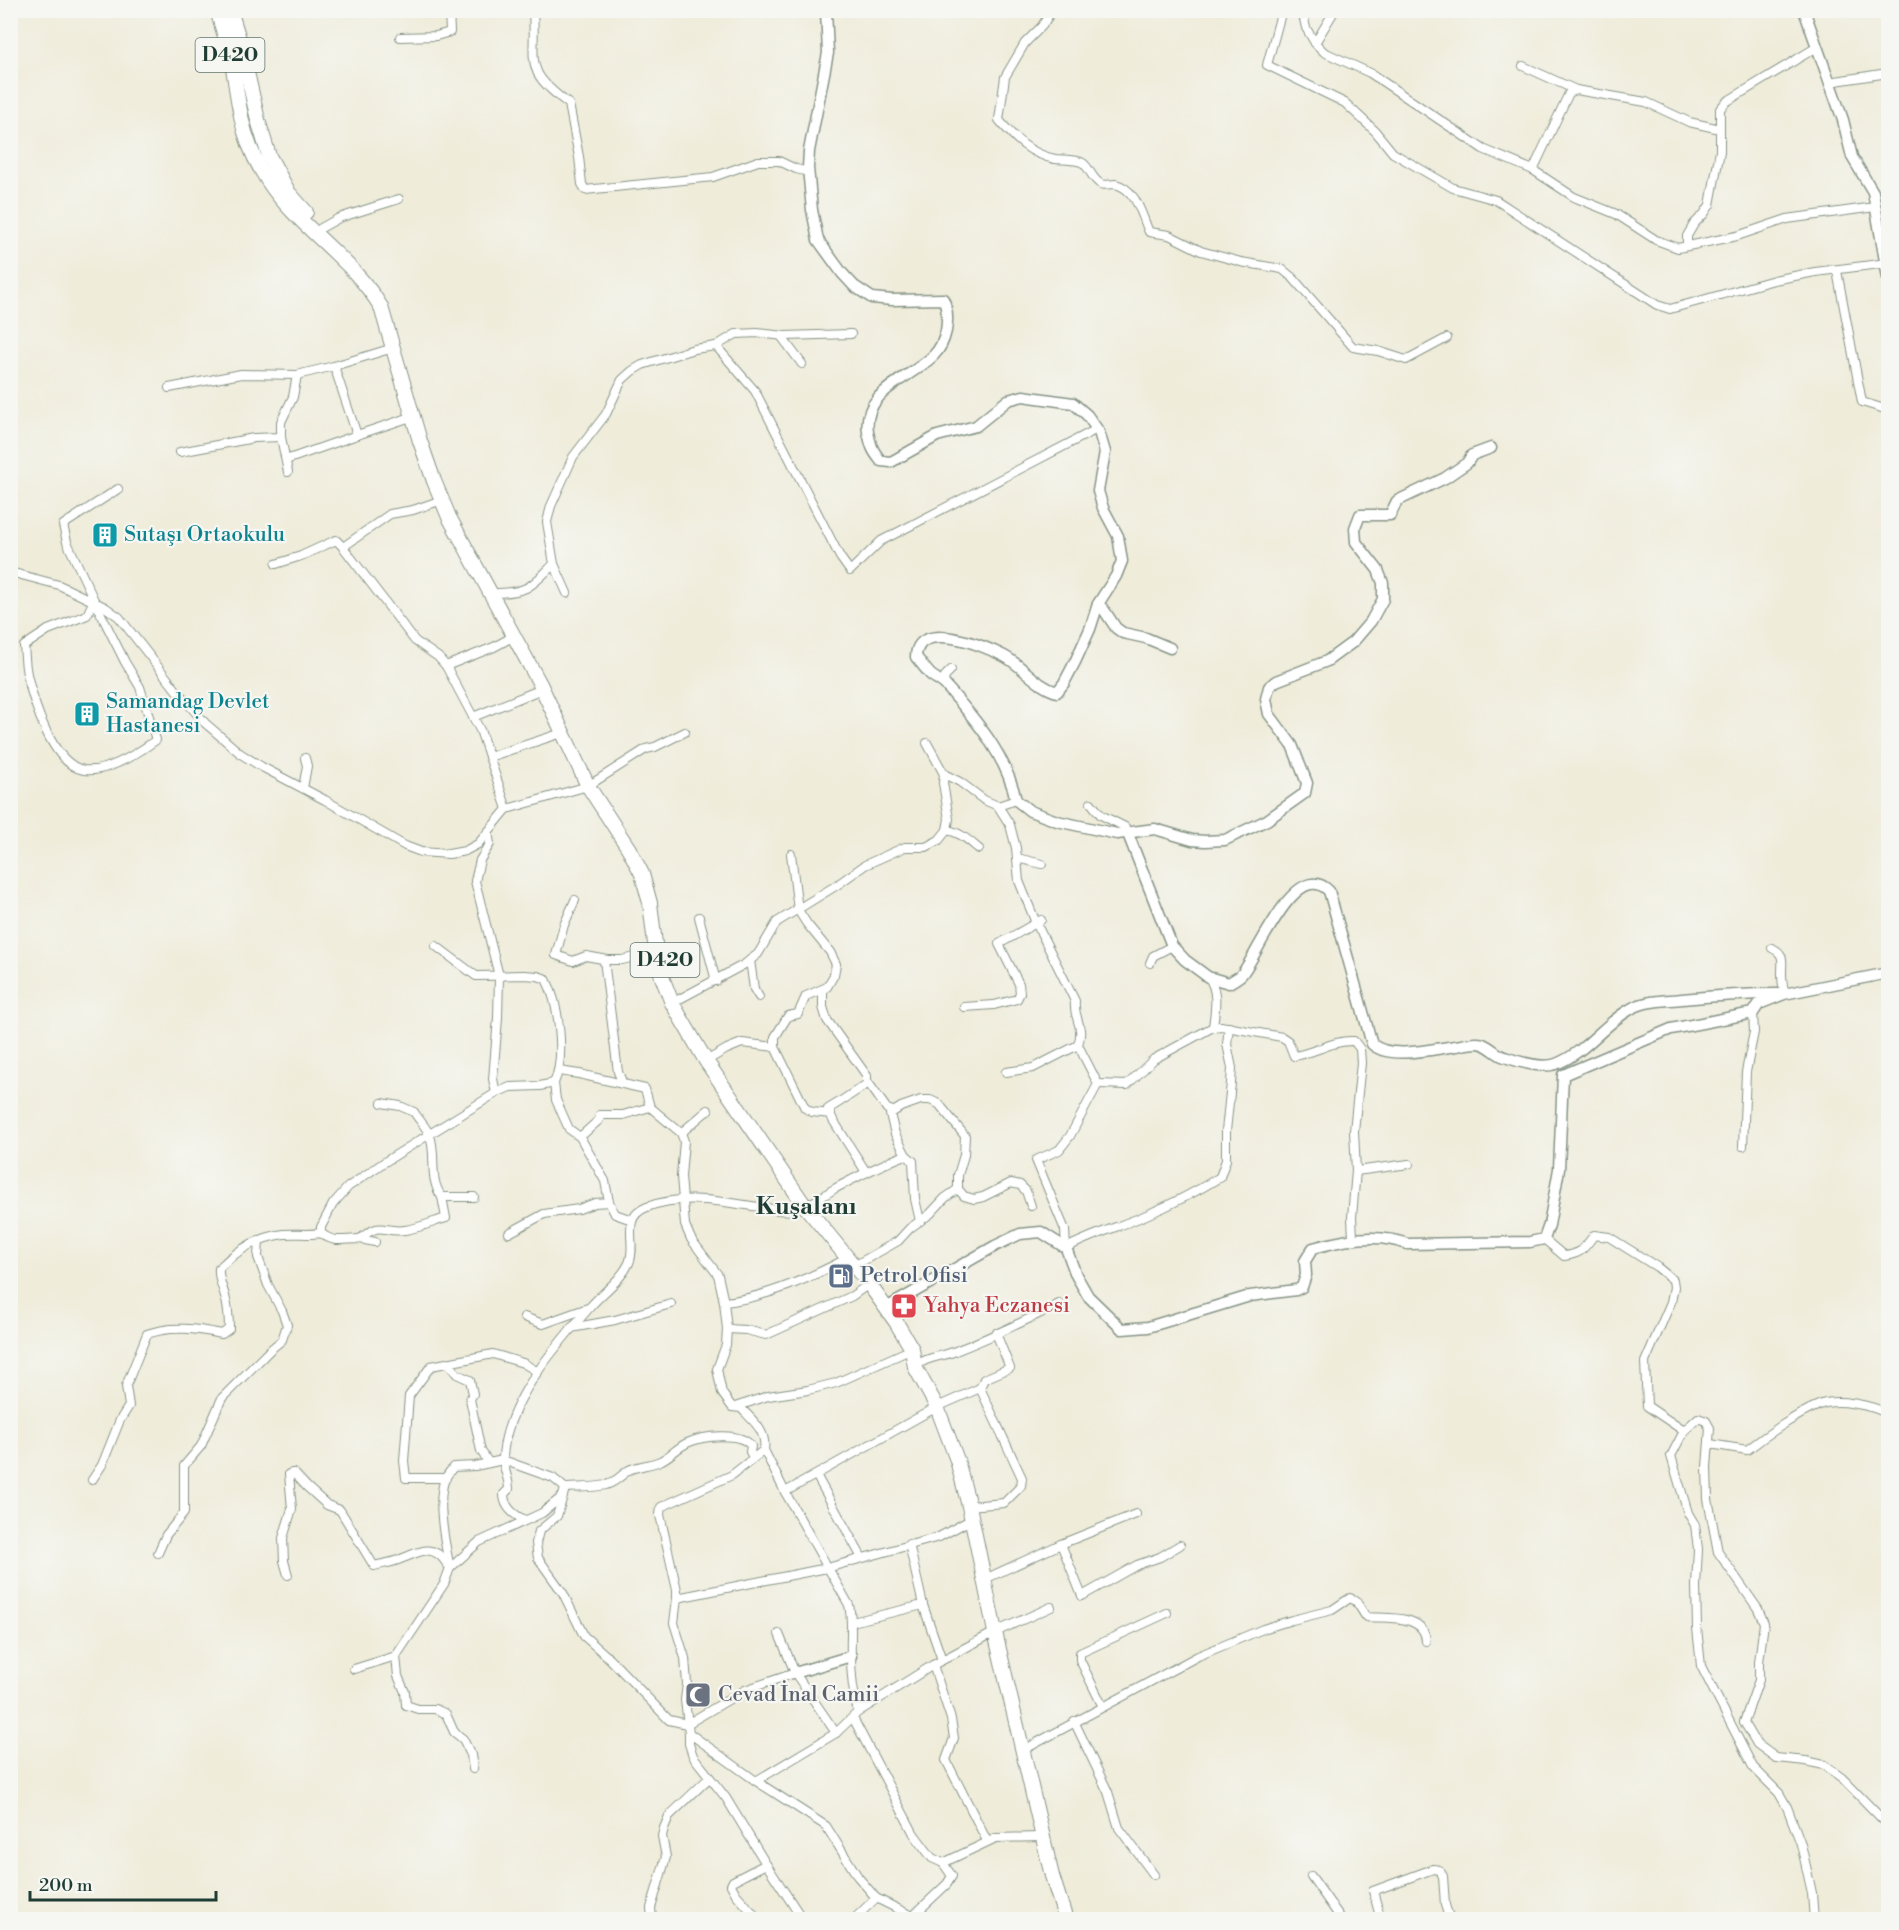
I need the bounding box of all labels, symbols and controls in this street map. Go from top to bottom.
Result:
road number: D420 [196,38,264,72]
building icon: Sutaşı Ortaokulu [90,520,120,550]
place label: Sutaşı Ortaokulu [124,522,285,548]
place label: Samandag Devlet Hastanesi [106,689,270,739]
building icon: Samandag Devlet Hastanesi [72,699,102,729]
road number: D420 [630,943,700,977]
district label: Kuşalanı [756,1192,857,1222]
fuel station icon: Petrol Ofisi [826,1261,856,1291]
place label: Petrol Ofisi [860,1263,968,1289]
pharmacy icon: Yahya Eczanesi [889,1291,919,1321]
place label: Yahya Eczanesi [923,1293,1070,1319]
mosque icon: Cevad İnal Camii [683,1680,713,1710]
place label: Cevad İnal Camii [718,1680,879,1708]
scale bar [30,1864,216,1902]
text: 200 m [39,1874,93,1897]

